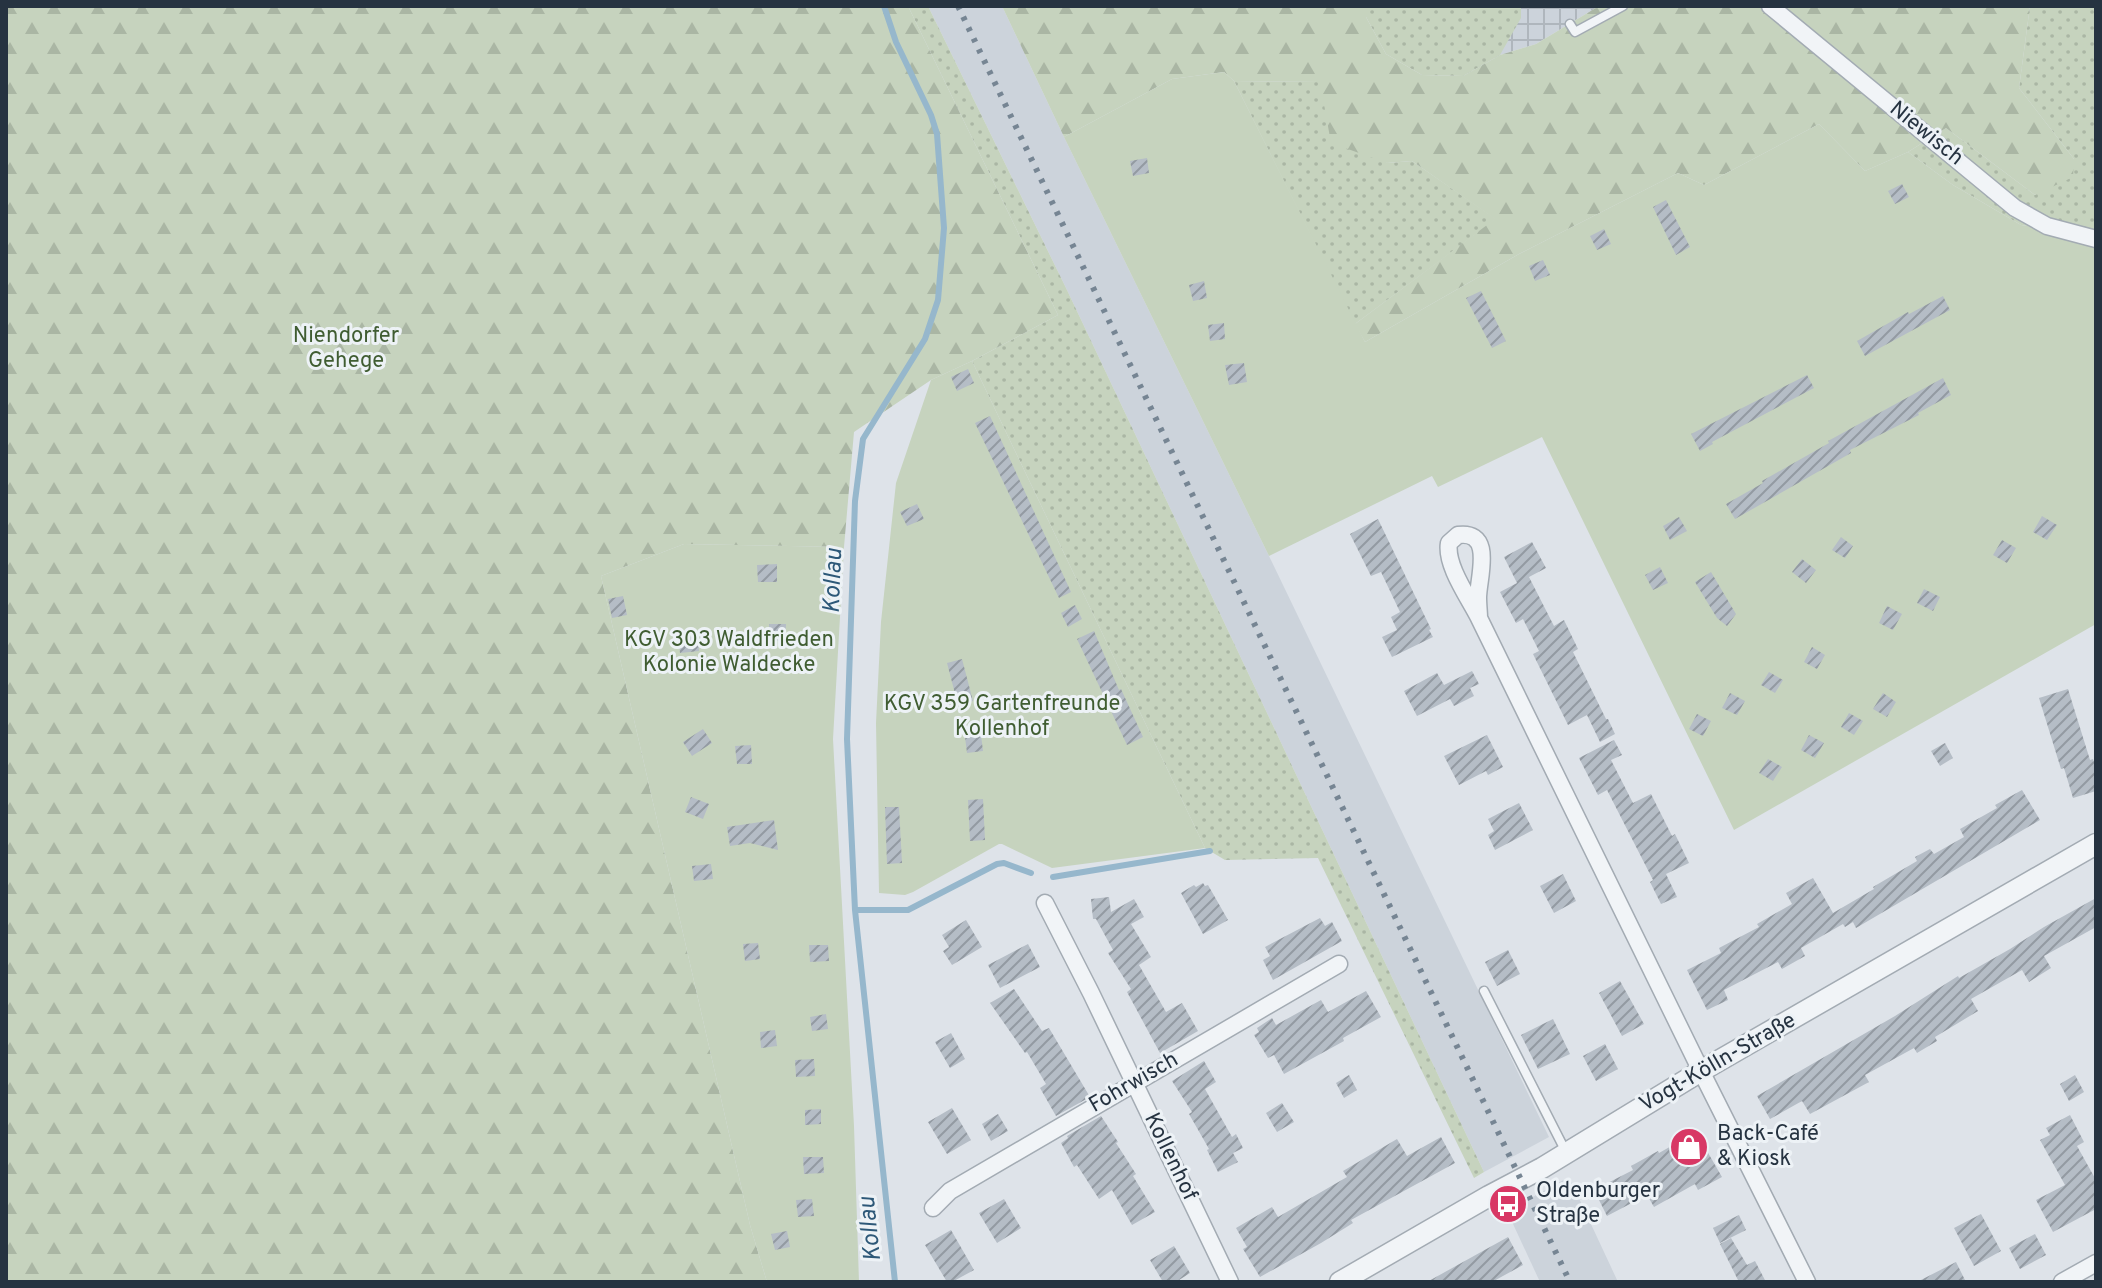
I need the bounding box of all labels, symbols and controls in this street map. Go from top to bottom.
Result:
street label: Niewisch [1883,96,1969,172]
park label: Niendorfer Gehege [293,323,400,375]
water label: Kollau [818,547,850,614]
park label: KGV 303 Waldfrieden Kolonie Waldecke [624,627,834,679]
park label: KGV 359 Gartenfreunde Kollenhof [884,691,1120,743]
street label: Vogt-Kölln-Straße [1635,1007,1801,1119]
street label: Fohrwisch [1084,1047,1184,1119]
street label: Kollenhof [1137,1109,1203,1205]
place label: Back-Café & Kiosk [1717,1121,1819,1173]
shop icon: Back-Café & Kiosk [1668,1126,1710,1168]
place label: Oldenburger Straße [1536,1178,1661,1230]
bus stop icon: Oldenburger Straße [1487,1183,1529,1225]
water label: Kollau [853,1194,889,1263]

